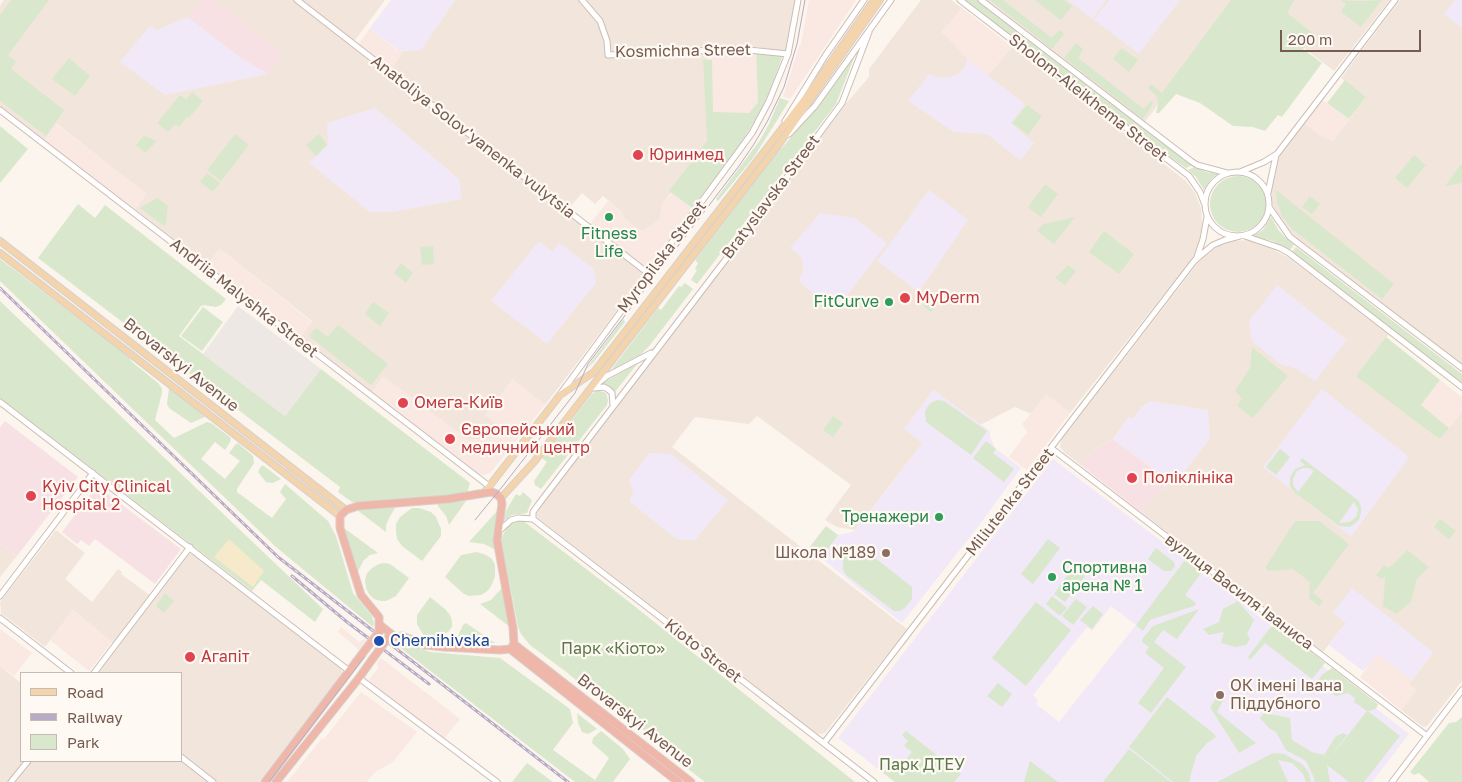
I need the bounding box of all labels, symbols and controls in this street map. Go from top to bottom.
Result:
scale bar [1282,20,1423,52]
street label: Sholom-Aleikhema Street [1005,30,1171,166]
text: 200 m [1288,30,1332,48]
street label: Kosmichna Street [615,40,751,62]
street label: Anatoliya Solov'yanenka vulytsia [367,51,579,223]
street label: Bratyslavska Street [718,131,824,263]
place label: Юринмед [649,145,724,165]
marker: Юринмед [631,148,645,162]
street label: Myropilska Street [614,197,710,317]
marker: Fitness Life [603,211,615,223]
place label: Fitness Life [581,224,637,262]
street label: Andriia Malyshka Street [166,234,322,362]
place label: MyDerm [916,288,980,308]
marker: MyDerm [898,291,912,305]
place label: FitCurve [814,292,879,312]
marker: FitCurve [883,296,895,308]
street label: Brovarskyi Avenue [119,314,243,416]
place label: Омега-Київ [414,393,503,413]
marker: Омега-Київ [396,396,410,410]
place label: Європейський медичний центр [461,420,590,458]
marker: Європейський медичний центр [443,432,457,446]
street label: Miliutenka Street [962,444,1058,560]
place label: Поліклініка [1143,468,1233,488]
marker: Поліклініка [1125,471,1139,485]
place label: Kyiv City Clinical Hospital 2 [42,477,171,515]
marker: Kyiv City Clinical Hospital 2 [24,489,38,503]
place label: Тренажери [841,507,929,527]
marker: Тренажери [933,511,945,523]
street label: вулиця Василя Іваниса [1161,530,1317,654]
place label: Школа №189 [775,543,876,563]
marker: Школа №189 [880,547,892,559]
place label: Спортивна арена № 1 [1062,558,1147,596]
marker: Спортивна арена № 1 [1046,571,1058,583]
street label: Kioto Street [661,615,745,687]
place label: Chernihivska [390,631,490,651]
marker: Chernihivska [372,634,386,648]
park label: Парк «Кіото» [561,639,665,659]
place label: Агапіт [201,647,250,667]
marker: Агапіт [183,650,197,664]
street label: Brovarskyi Avenue [573,670,697,772]
legend [20,672,182,762]
place label: ОК імені Івана Піддубного [1230,676,1342,714]
text: Road [67,683,104,701]
marker: ОК імені Івана Піддубного [1214,689,1226,701]
text: Railway [67,708,123,726]
text: Park [67,733,99,751]
park label: Парк ДТЕУ [879,755,965,775]

